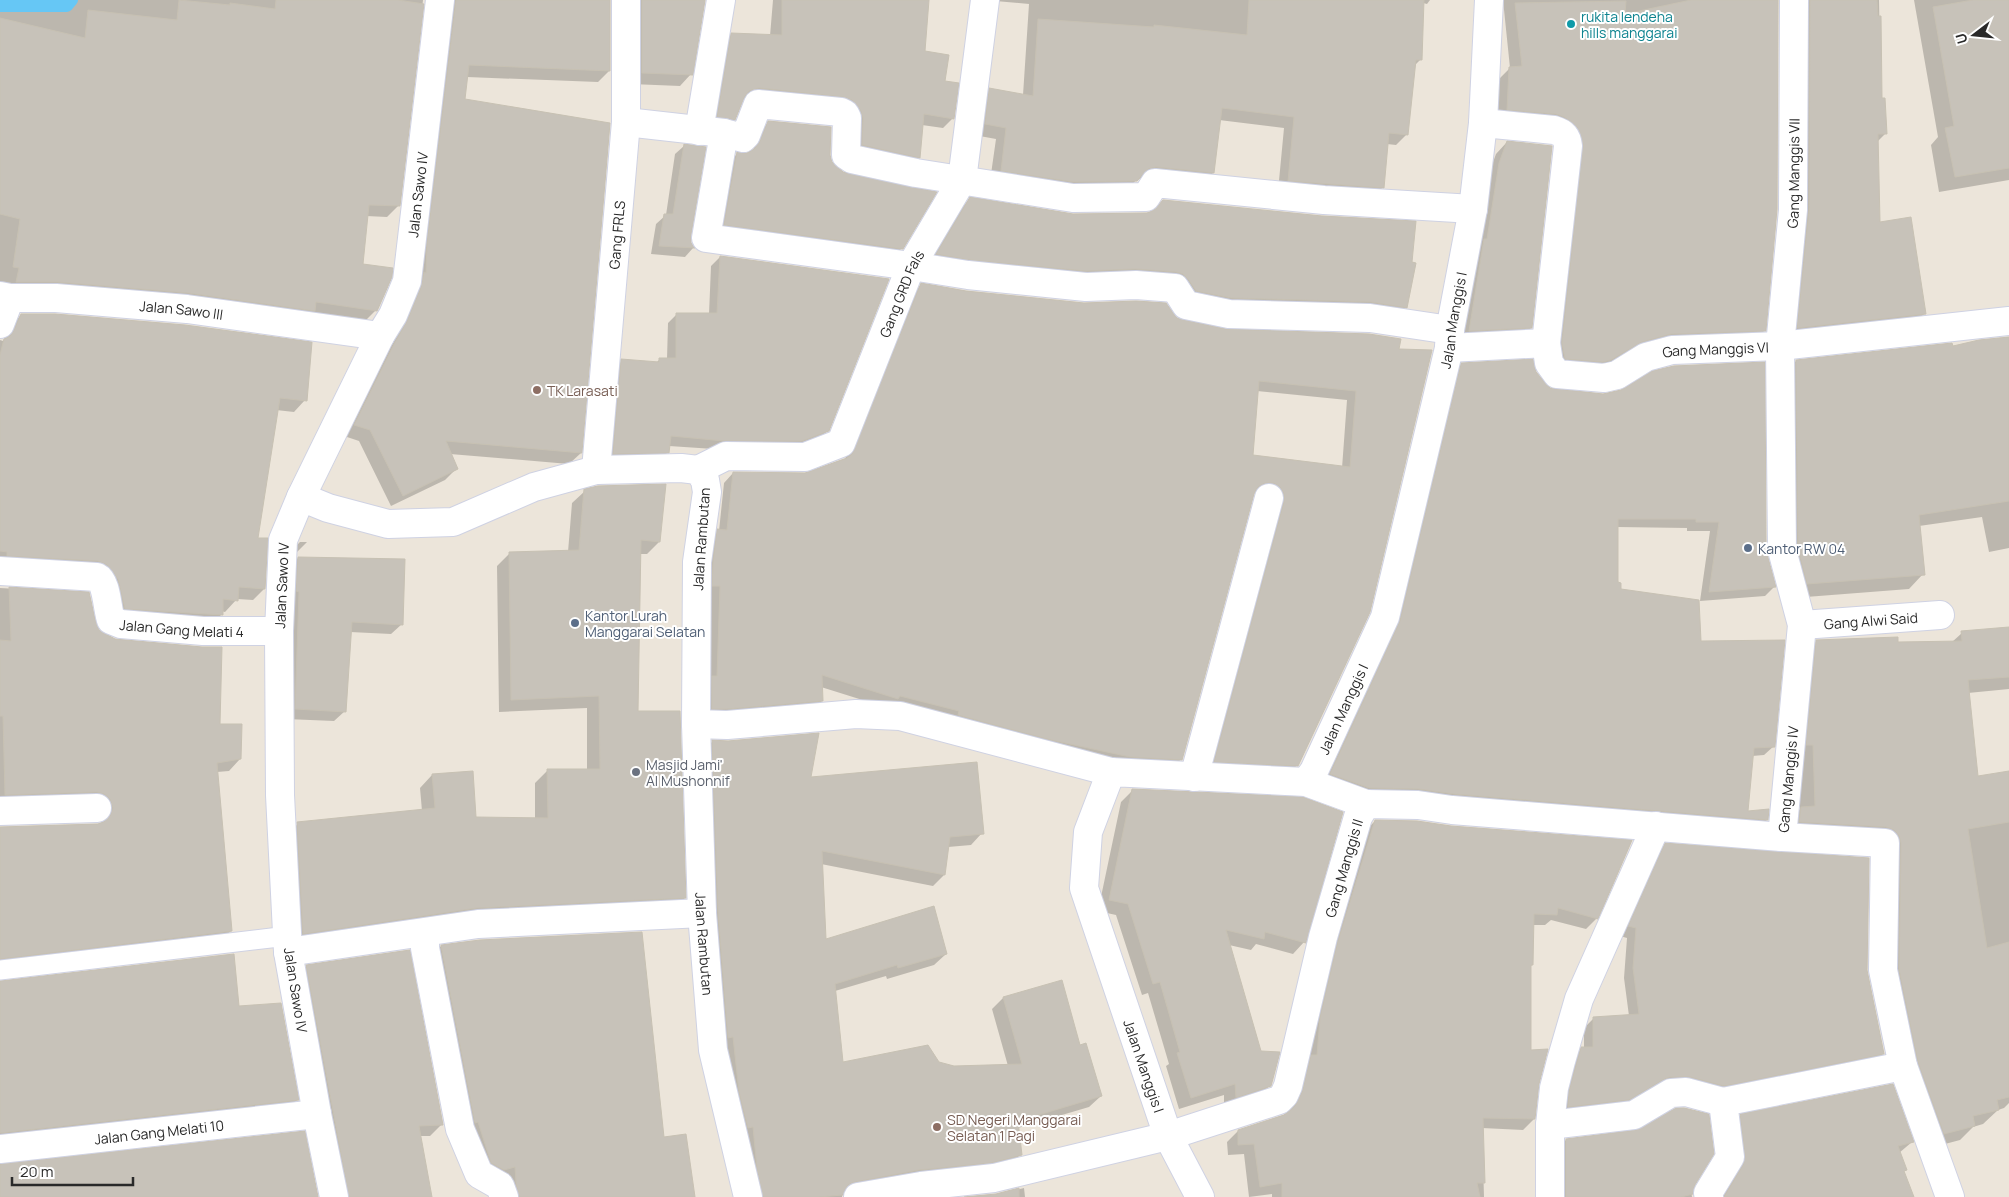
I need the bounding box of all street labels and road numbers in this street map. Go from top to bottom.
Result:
street label: Gang Manggis VII [1782,118,1803,229]
street label: Jalan Sawo IV [403,150,432,238]
street label: Gang FRLS [604,199,629,270]
street label: Gang GRD Fals [874,246,928,340]
street label: Jalan Manggis I [1435,270,1470,370]
street label: Jalan Sawo III [139,296,224,323]
street label: Gang Manggis VI [1660,337,1769,362]
street label: Jalan Rambutan [688,487,714,591]
street label: Jalan Sawo IV [270,542,292,629]
street label: Gang Alwi Said [1823,607,1918,633]
street label: Jalan Gang Melati 4 [119,614,244,641]
street label: Jalan Manggis I [1314,661,1372,757]
street label: Gang Manggis IV [1773,725,1802,833]
street label: Gang Manggis II [1320,817,1366,919]
street label: Jalan Rambutan [692,892,718,996]
street label: Jalan Sawo IV [280,946,312,1034]
street label: Jalan Manggis I [1119,1017,1169,1115]
street label: Jalan Gang Melati 10 [93,1115,225,1148]

